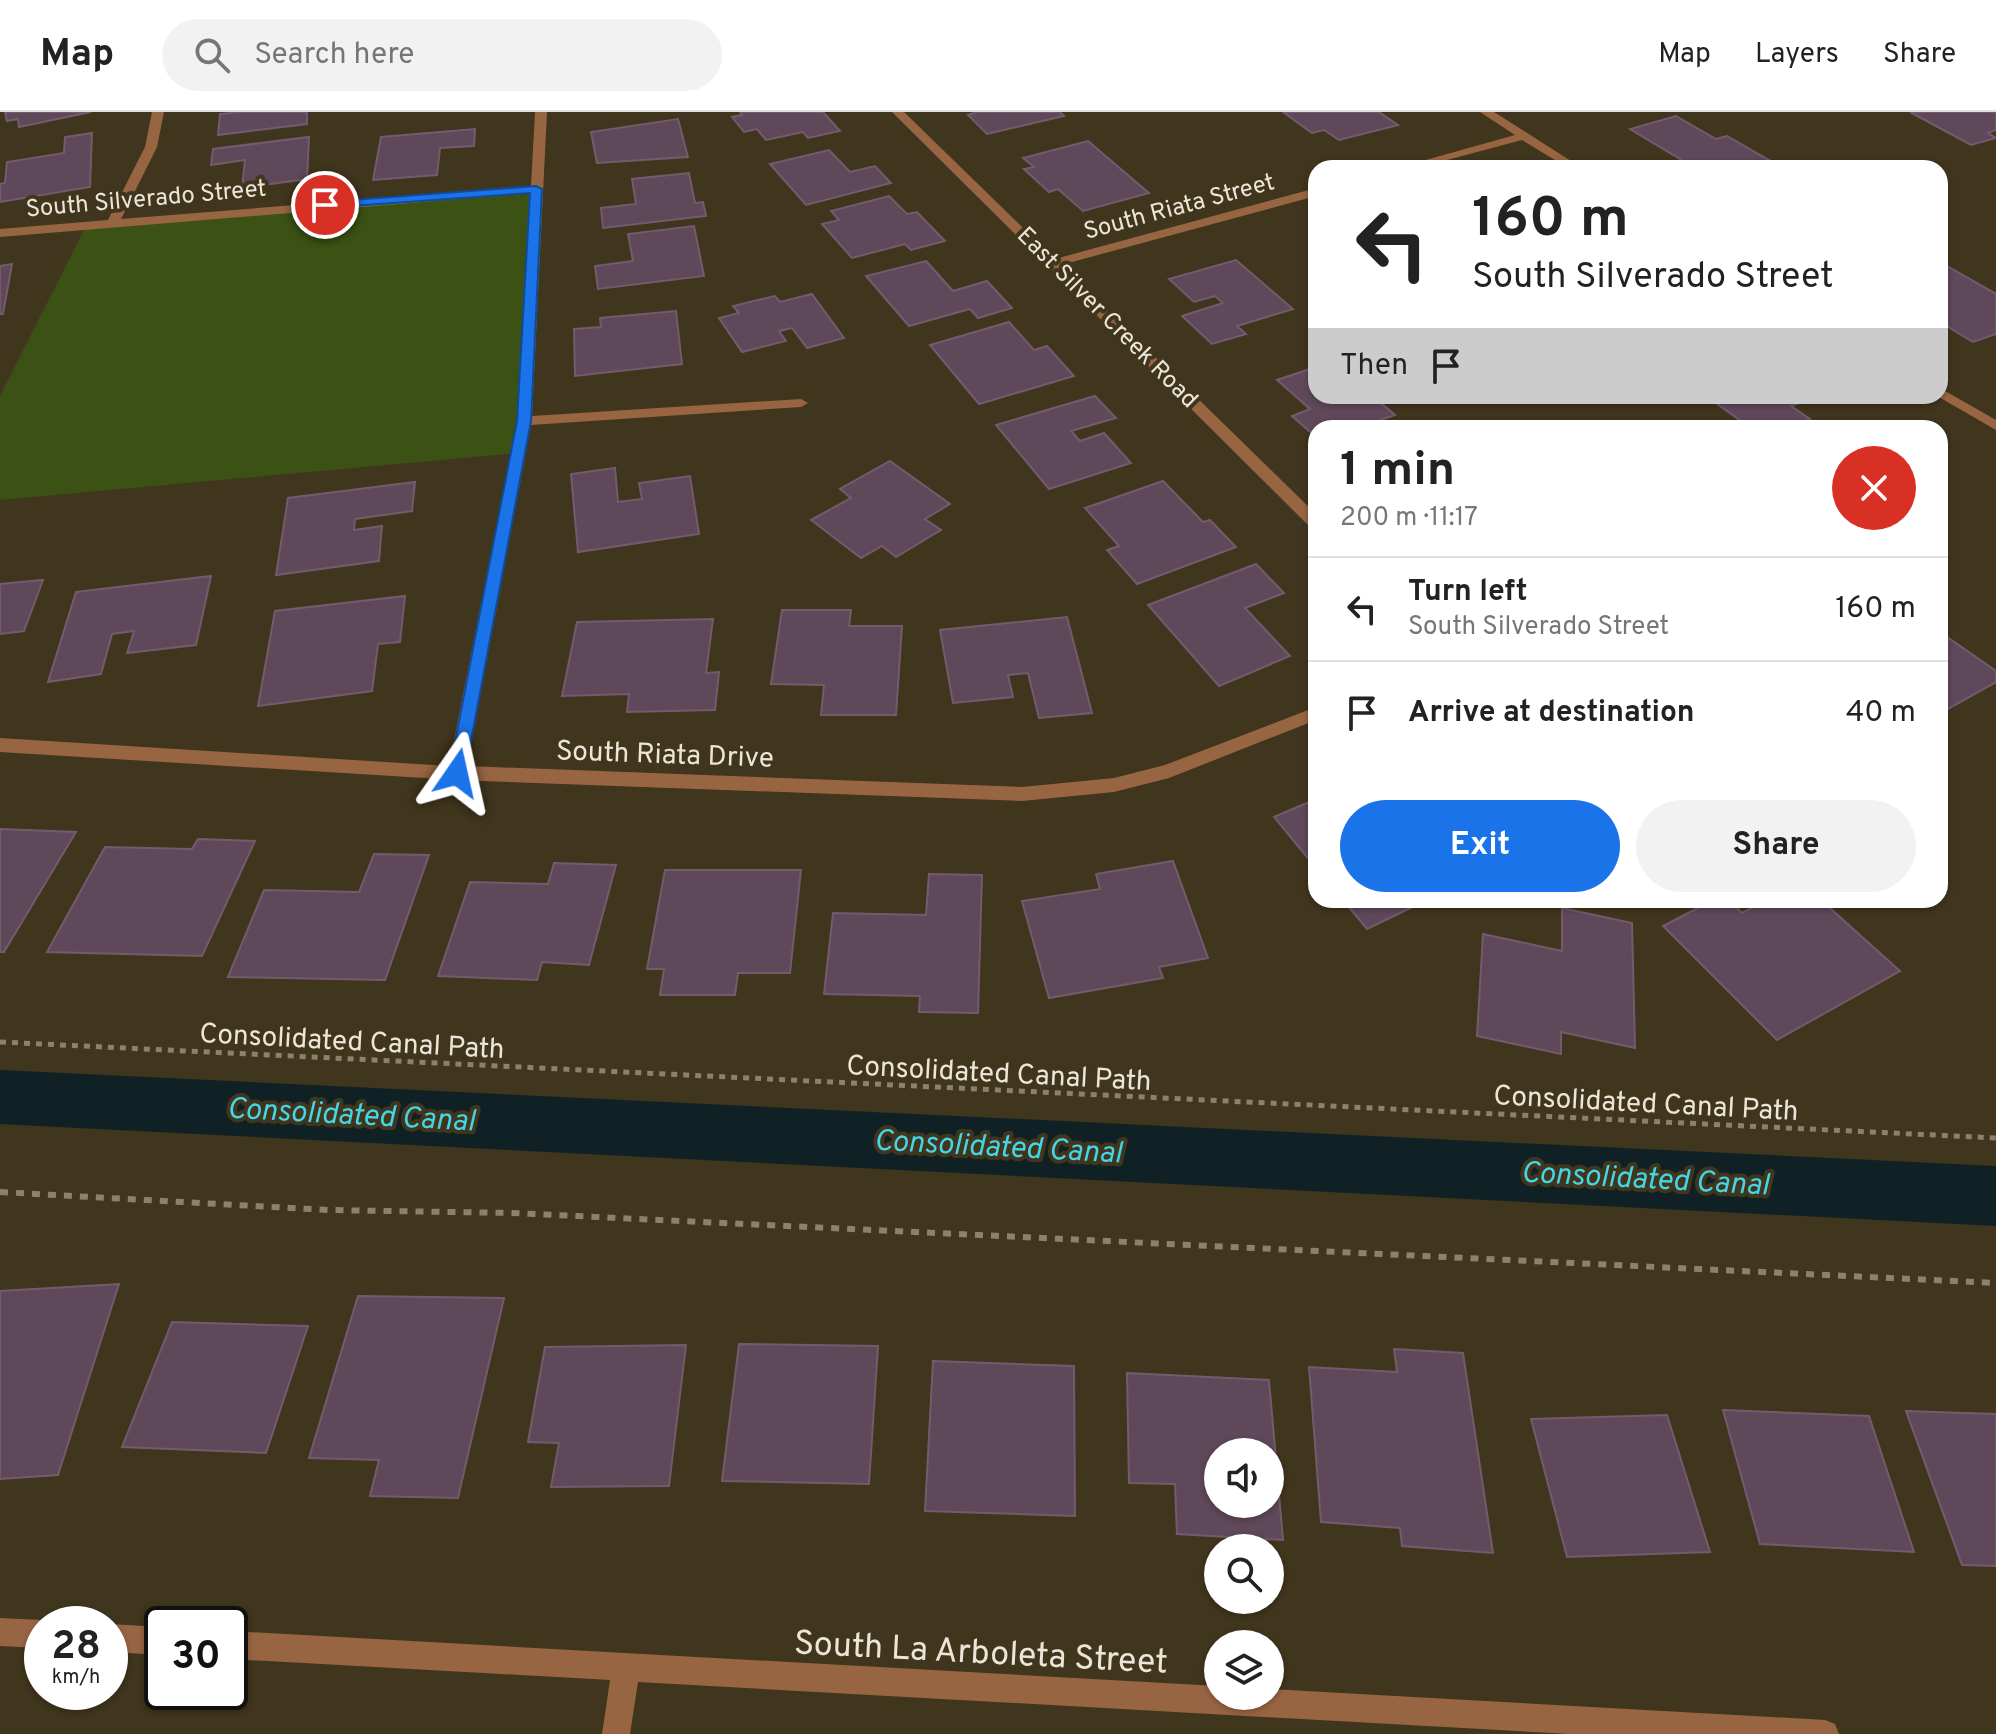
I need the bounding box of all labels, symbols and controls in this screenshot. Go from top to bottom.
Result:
search box [162,19,722,91]
text: Map [40,31,114,80]
icon: search [190,33,234,77]
text: Search here [254,37,414,74]
text: Map [1658,37,1711,73]
text: Layers [1755,37,1839,73]
text: Share [1883,37,1956,73]
street label: South Riata Street [1081,168,1278,248]
pin [291,171,359,239]
street label: South Silverado Street [25,175,268,225]
icon: arrive [303,183,347,227]
text: 160 m [1472,186,1629,256]
icon: left [1340,192,1444,296]
street label: East Silver Creek Road [1010,221,1204,415]
text: South Silverado Street [1472,255,1834,301]
icon: arrive [1424,344,1468,388]
text: Then [1340,348,1408,385]
text: 1 min [1340,442,1455,502]
button: close [1832,446,1916,530]
text: 200 m · 11:17 [1340,502,1478,535]
text: Turn left [1408,574,1528,611]
icon: left [1340,587,1384,631]
text: 160 m [1835,591,1916,628]
text: South Silverado Street [1408,611,1669,644]
icon: arrive [1340,691,1384,735]
text: Arrive at destination [1408,695,1694,732]
text: 40 m [1846,695,1916,732]
position arrow [415,731,499,815]
street label: South Riata Drive [555,734,774,778]
button: Exit [1340,800,1620,892]
button: Share [1636,800,1916,892]
street label: Consolidated Canal Path [198,1017,505,1069]
street label: Consolidated Canal Path [845,1049,1152,1101]
street label: Consolidated Canal Path [1492,1079,1799,1131]
water label: Consolidated Canal [226,1092,477,1142]
water label: Consolidated Canal [873,1124,1124,1174]
water label: Consolidated Canal [1520,1156,1771,1206]
map controls [1204,1438,1284,1710]
button: sound [1204,1438,1284,1518]
button: search [1204,1534,1284,1614]
speed limit sign: 30 [144,1606,248,1710]
text: 28 [51,1623,101,1673]
street label: South La Arboleta Street [793,1623,1169,1686]
button: layers [1204,1630,1284,1710]
text: km/h [52,1665,100,1691]

